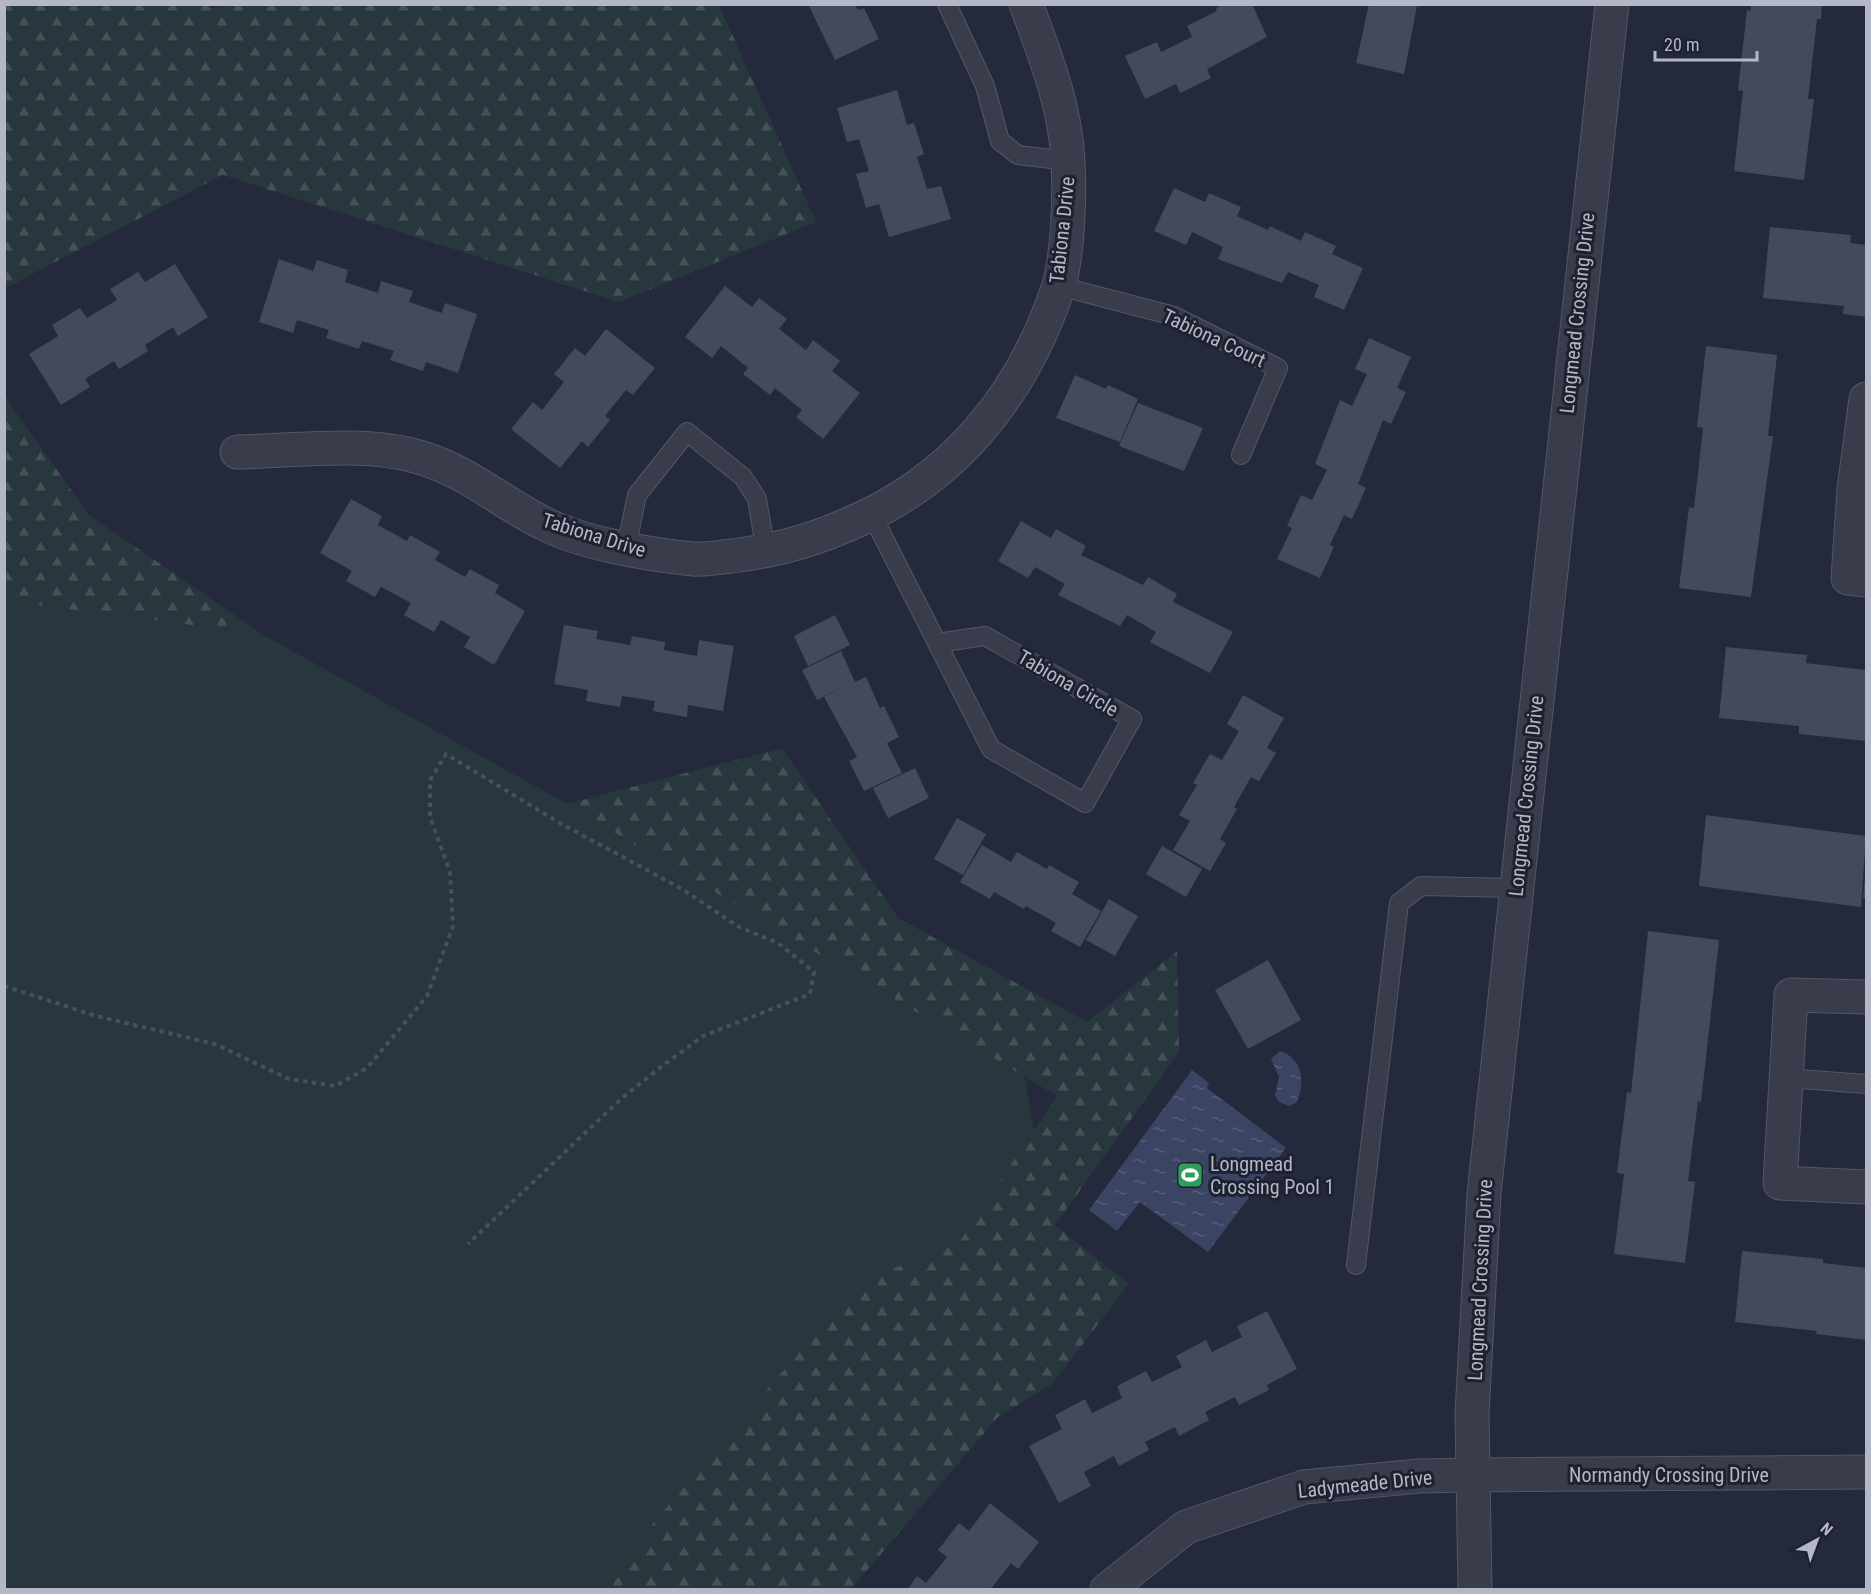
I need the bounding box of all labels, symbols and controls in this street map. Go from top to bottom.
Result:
scale bar [1655,24,1757,62]
text: 20 m [1664,34,1699,55]
street label: Tabiona Drive [1044,175,1080,285]
street label: Longmead Crossing Drive [1555,211,1599,415]
street label: Tabiona Court [1159,304,1269,372]
street label: Tabiona Drive [539,508,649,562]
street label: Tabiona Circle [1013,645,1123,721]
street label: Longmead Crossing Drive [1504,694,1548,898]
place label: Longmead Crossing Pool 1 [1210,1152,1334,1199]
sports icon: Longmead Crossing Pool 1 [1175,1160,1205,1190]
street label: Longmead Crossing Drive [1463,1179,1497,1381]
street label: Normandy Crossing Drive [1569,1463,1769,1487]
street label: Ladymeade Drive [1297,1465,1433,1503]
north arrow [1787,1510,1847,1570]
text: N [1817,1519,1836,1539]

